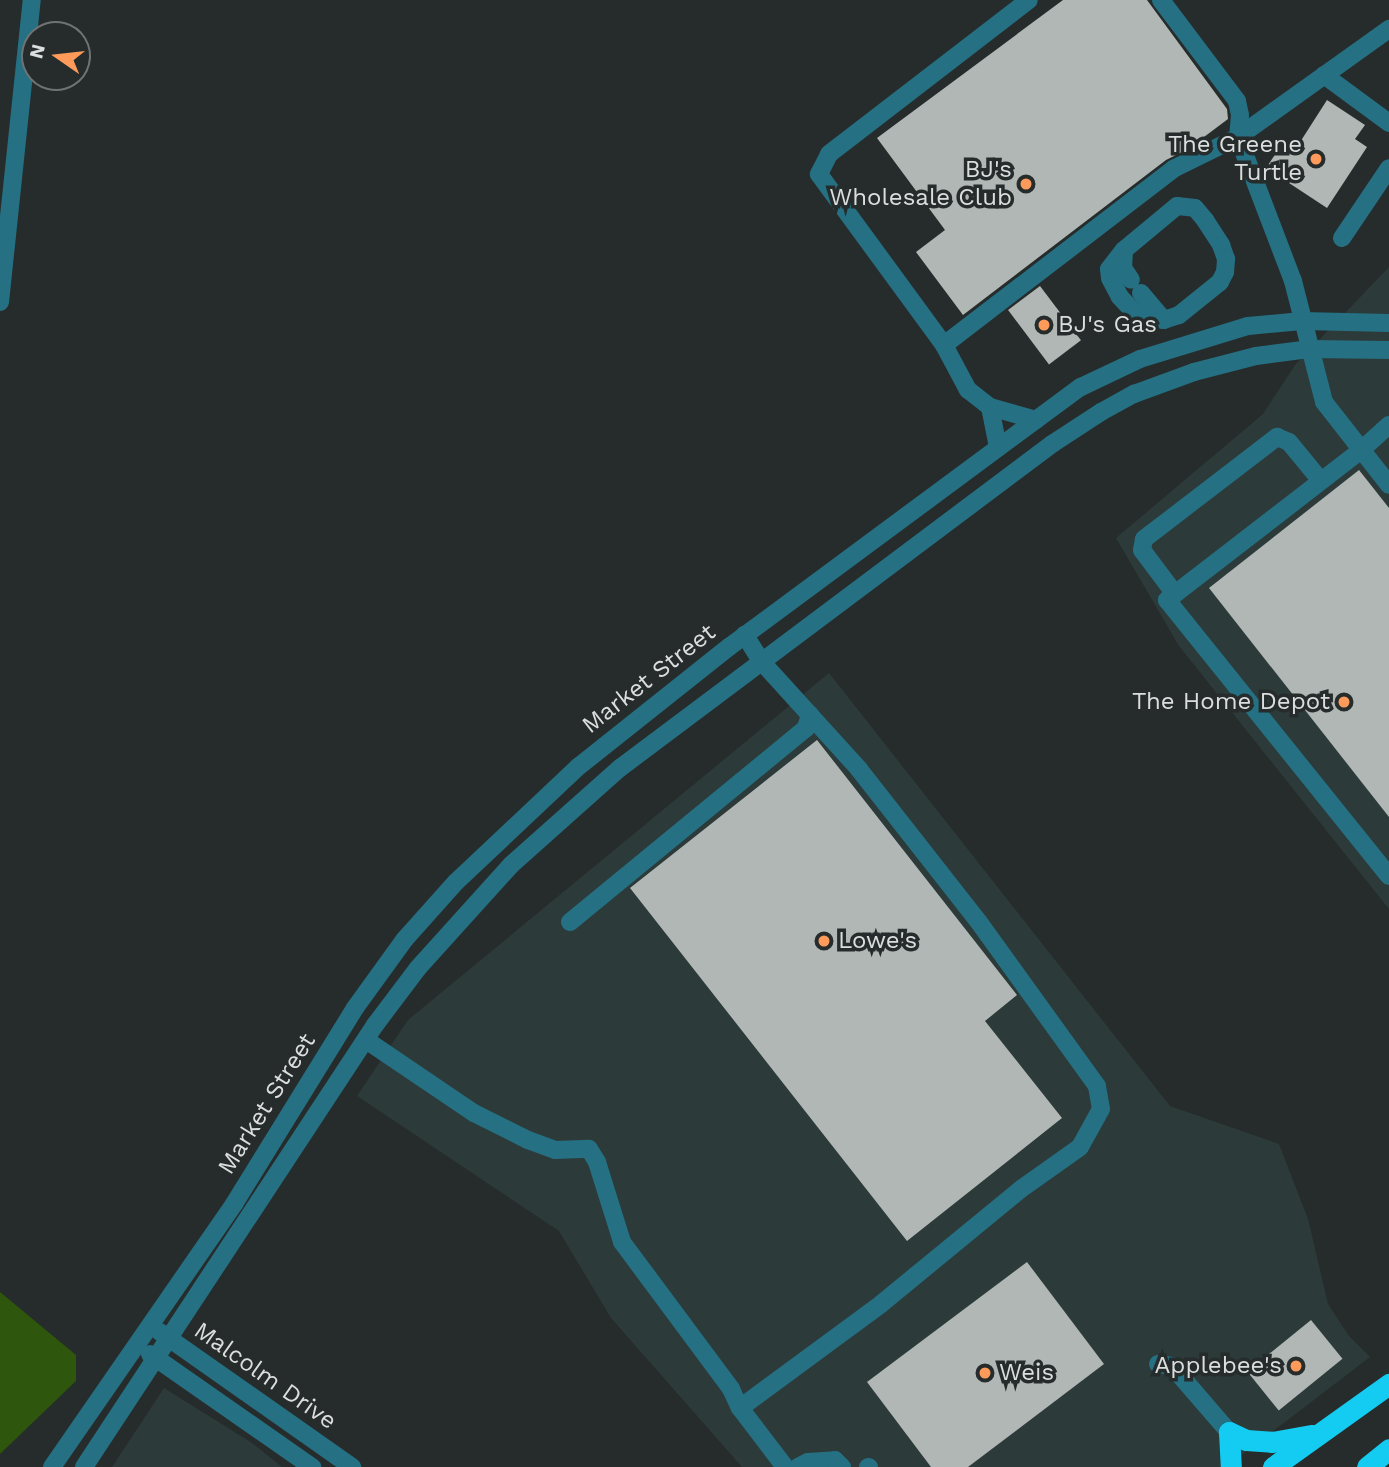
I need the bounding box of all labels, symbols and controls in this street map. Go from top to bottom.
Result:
north arrow [21,21,91,91]
text: N [24,42,50,61]
place label: The Greene Turtle [1168,131,1302,187]
marker: The Greene Turtle [1308,151,1324,167]
place label: BJ's Wholesale Club [829,156,1012,212]
marker: BJ's Wholesale Club [1018,176,1034,192]
place label: BJ's Gas [1058,311,1157,339]
marker: BJ's Gas [1036,317,1052,333]
street label: Market Street [577,618,721,740]
place label: The Home Depot [1132,688,1330,716]
marker: The Home Depot [1336,694,1352,710]
place label: Lowe's [838,927,917,955]
marker: Lowe's [816,933,832,949]
street label: Market Street [212,1028,322,1180]
street label: Malcolm Drive [188,1316,342,1436]
place label: Applebee's [1155,1352,1282,1380]
marker: Applebee's [1288,1358,1304,1374]
place label: Weis [999,1359,1054,1387]
marker: Weis [977,1365,993,1381]

